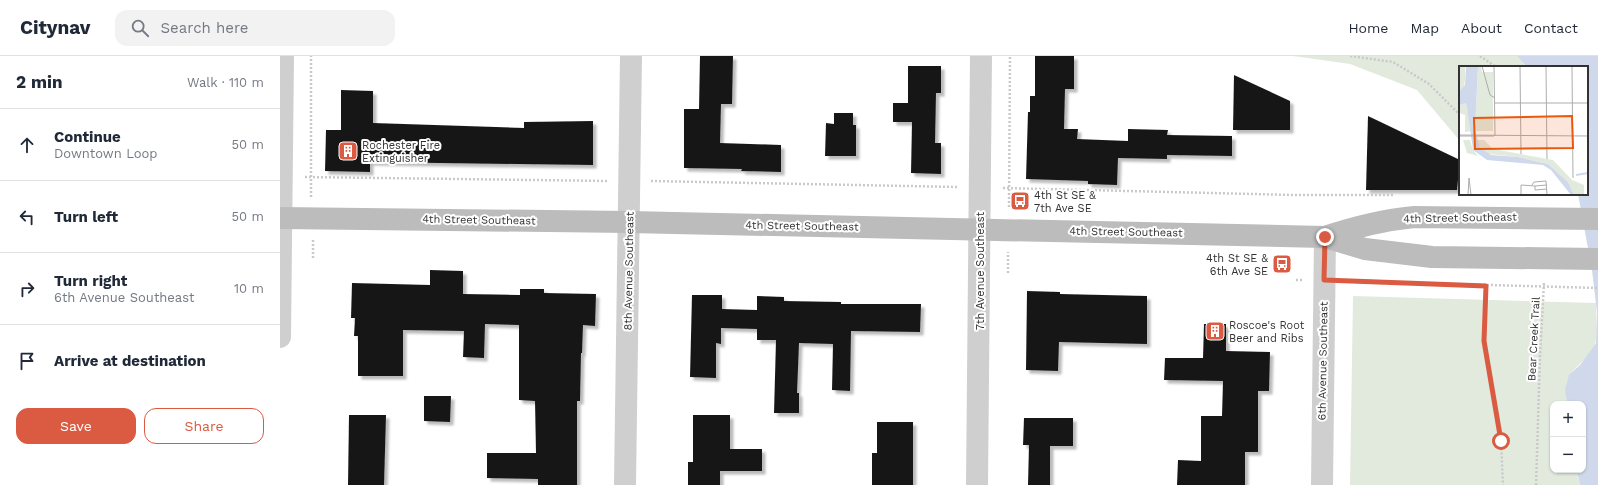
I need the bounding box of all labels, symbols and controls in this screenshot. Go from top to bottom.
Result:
search box [115,10,395,46]
text: Citynav [20,16,91,39]
icon: search [129,17,151,39]
text: Search here [161,19,248,37]
text: Home [1348,20,1388,36]
text: Map [1410,20,1439,36]
text: About [1461,20,1502,36]
text: Contact [1524,20,1578,36]
inset map [1459,66,1588,195]
text: 2 min [16,72,62,92]
text: Walk · 110 m [187,75,264,90]
text: Continue [54,128,121,146]
icon: ahead [16,134,38,156]
text: 50 m [232,137,264,152]
place label: Rochester Fire Extinguisher [362,139,440,165]
building icon: Rochester Fire Extinguisher [337,140,359,162]
text: Downtown Loop [54,146,158,161]
place label: 4th St SE & 7th Ave SE [1034,189,1096,215]
bus stop icon: 4th St SE & 7th Ave SE [1009,190,1031,212]
icon: left [16,206,38,228]
text: Turn left [54,208,118,226]
text: 50 m [232,209,264,224]
street label: 8th Avenue Southeast [621,211,637,331]
street label: 7th Avenue Southeast [974,211,987,330]
street label: 4th Street Southeast [1403,211,1517,225]
street label: 4th Street Southeast [422,213,536,227]
street label: 4th Street Southeast [745,219,859,233]
street label: 4th Street Southeast [1069,225,1183,239]
route end [1316,228,1334,246]
place label: 4th St SE & 6th Ave SE [1206,252,1268,278]
bus stop icon: 4th St SE & 6th Ave SE [1271,253,1293,275]
text: Turn right [54,272,127,290]
icon: right [16,278,38,300]
text: 10 m [234,281,264,296]
text: 6th Avenue Southeast [54,290,195,305]
street label: Bear Creek Trail [1525,296,1543,382]
street label: 6th Avenue Southeast [1315,301,1331,421]
place label: Roscoe's Root Beer and Ribs [1229,319,1305,345]
building icon: Roscoe's Root Beer and Ribs [1204,320,1226,342]
icon: arrive [16,350,38,372]
text: Arrive at destination [54,352,206,370]
map controls [1550,401,1586,473]
button: + [1550,401,1586,437]
button: Save [16,408,136,444]
button: Share [144,408,264,444]
route start [1492,432,1510,450]
button: − [1550,437,1586,473]

